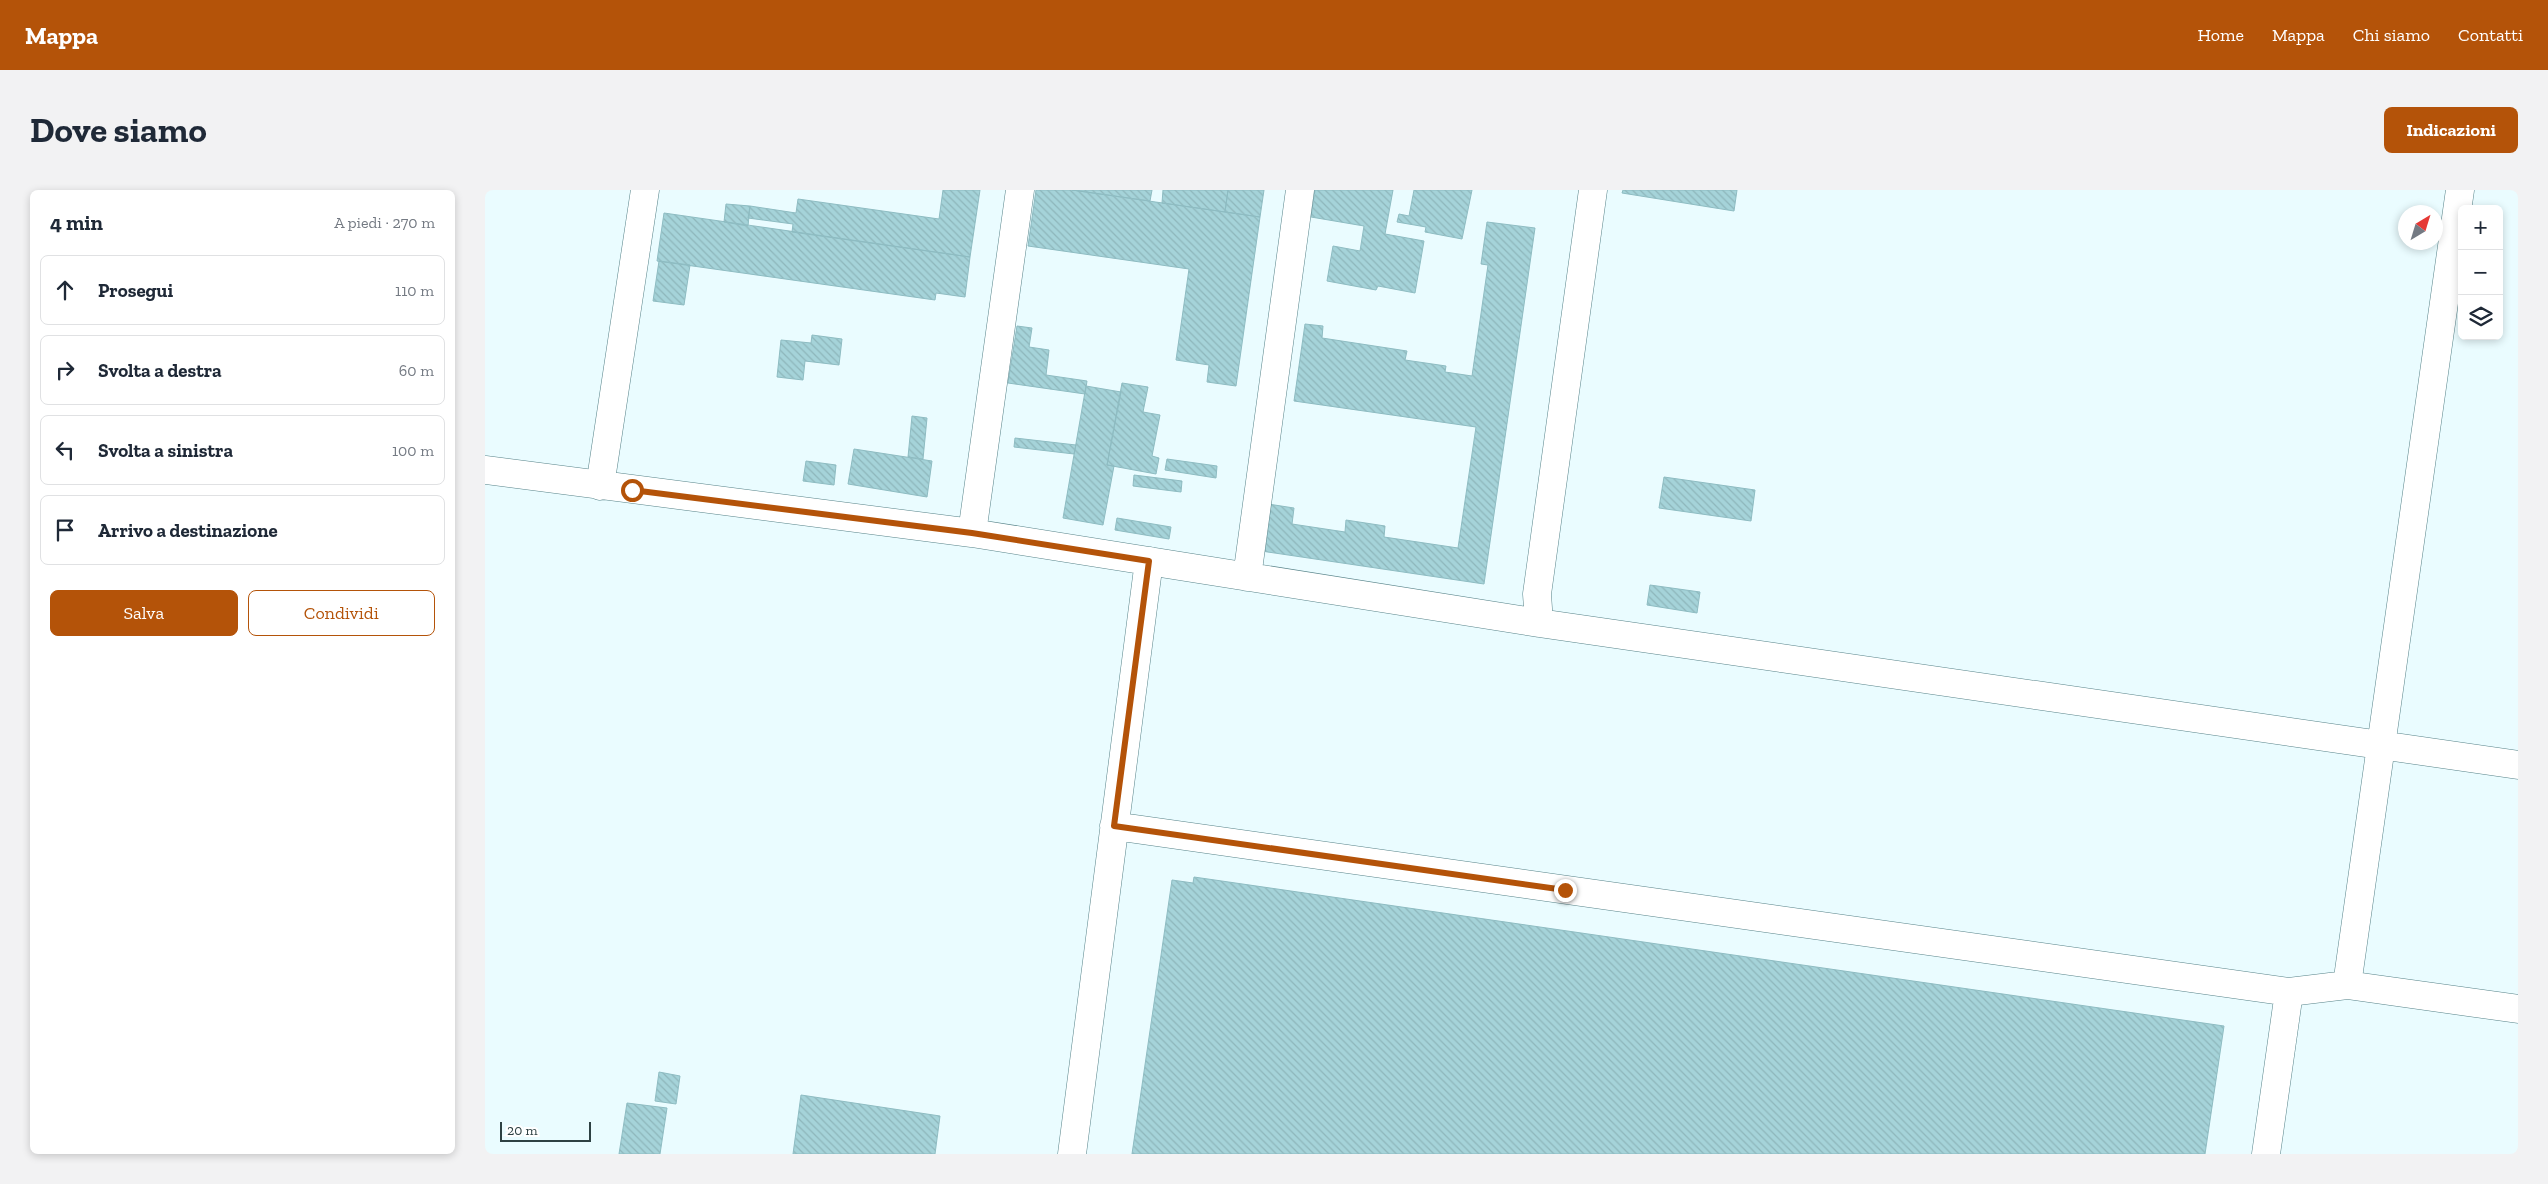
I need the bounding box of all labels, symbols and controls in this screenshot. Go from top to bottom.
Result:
text: Mappa [25,21,98,50]
text: Home [2198,24,2244,46]
text: Mappa [2272,24,2325,46]
text: Chi siamo [2353,24,2430,46]
text: Contatti [2458,24,2523,46]
button: Indicazioni [2384,107,2518,153]
text: Dove siamo [30,109,207,151]
north arrow [2398,205,2443,250]
map controls [2458,205,2503,340]
button: + [2458,205,2503,250]
text: 4 min [50,210,103,235]
text: A piedi · 270 m [334,213,435,232]
button: − [2458,250,2503,295]
icon: ahead [51,276,79,304]
text: Prosegui [98,279,173,302]
text: 110 m [395,281,434,300]
button: layers [2458,295,2503,340]
icon: right [51,356,79,384]
text: Svolta a destra [98,359,222,382]
text: 60 m [399,361,434,380]
icon: left [51,436,79,464]
text: Svolta a sinistra [98,439,233,462]
text: 100 m [392,441,434,460]
route start [621,479,644,502]
icon: arrive [51,516,79,544]
text: Arrivo a destinazione [98,519,278,542]
button: Salva [50,590,238,636]
button: Condividi [248,590,435,636]
route end [1554,879,1577,902]
scale bar [500,1119,591,1142]
text: 20 m [507,1122,538,1139]

